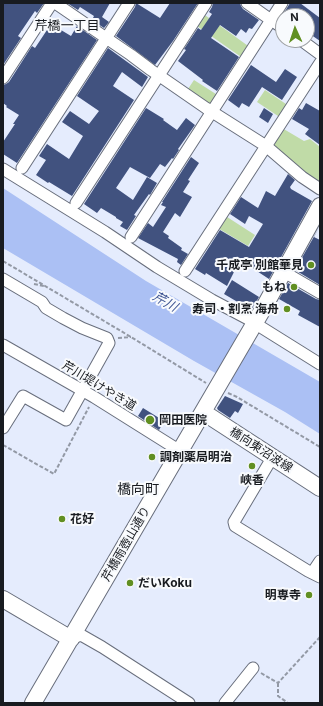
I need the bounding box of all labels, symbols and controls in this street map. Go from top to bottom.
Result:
north arrow [275,8,315,48]
text: N [290,10,299,24]
district label: 芹橋一丁目 [35,18,99,34]
place label: 千成亭 別館華見 [216,258,303,272]
marker: 千成亭 別館華見 [306,260,316,270]
place label: もね [262,280,286,294]
marker: もね [289,282,299,292]
water label: 芹川 [150,289,180,315]
place label: 寿司・割烹 海舟 [192,302,279,316]
marker: 寿司・割烹 海舟 [282,304,292,314]
street label: 芹川堤けやき道 [59,358,139,414]
place label: 岡田医院 [159,413,207,427]
marker: 岡田医院 [144,414,156,426]
street label: 橋向東沼波線 [227,424,295,476]
place label: 調剤薬局明治 [160,450,232,464]
marker: 調剤薬局明治 [147,452,157,462]
marker: 峡香 [247,461,257,471]
place label: 峡香 [240,473,264,487]
district label: 橋向町 [117,482,159,498]
street label: 芹橋雨壺山通り [99,504,153,584]
place label: 花好 [70,512,94,526]
marker: 花好 [57,514,67,524]
place label: だいKoku [138,576,192,590]
marker: だいKoku [125,578,135,588]
place label: 明専寺 [265,588,301,602]
marker: 明専寺 [304,590,314,600]

